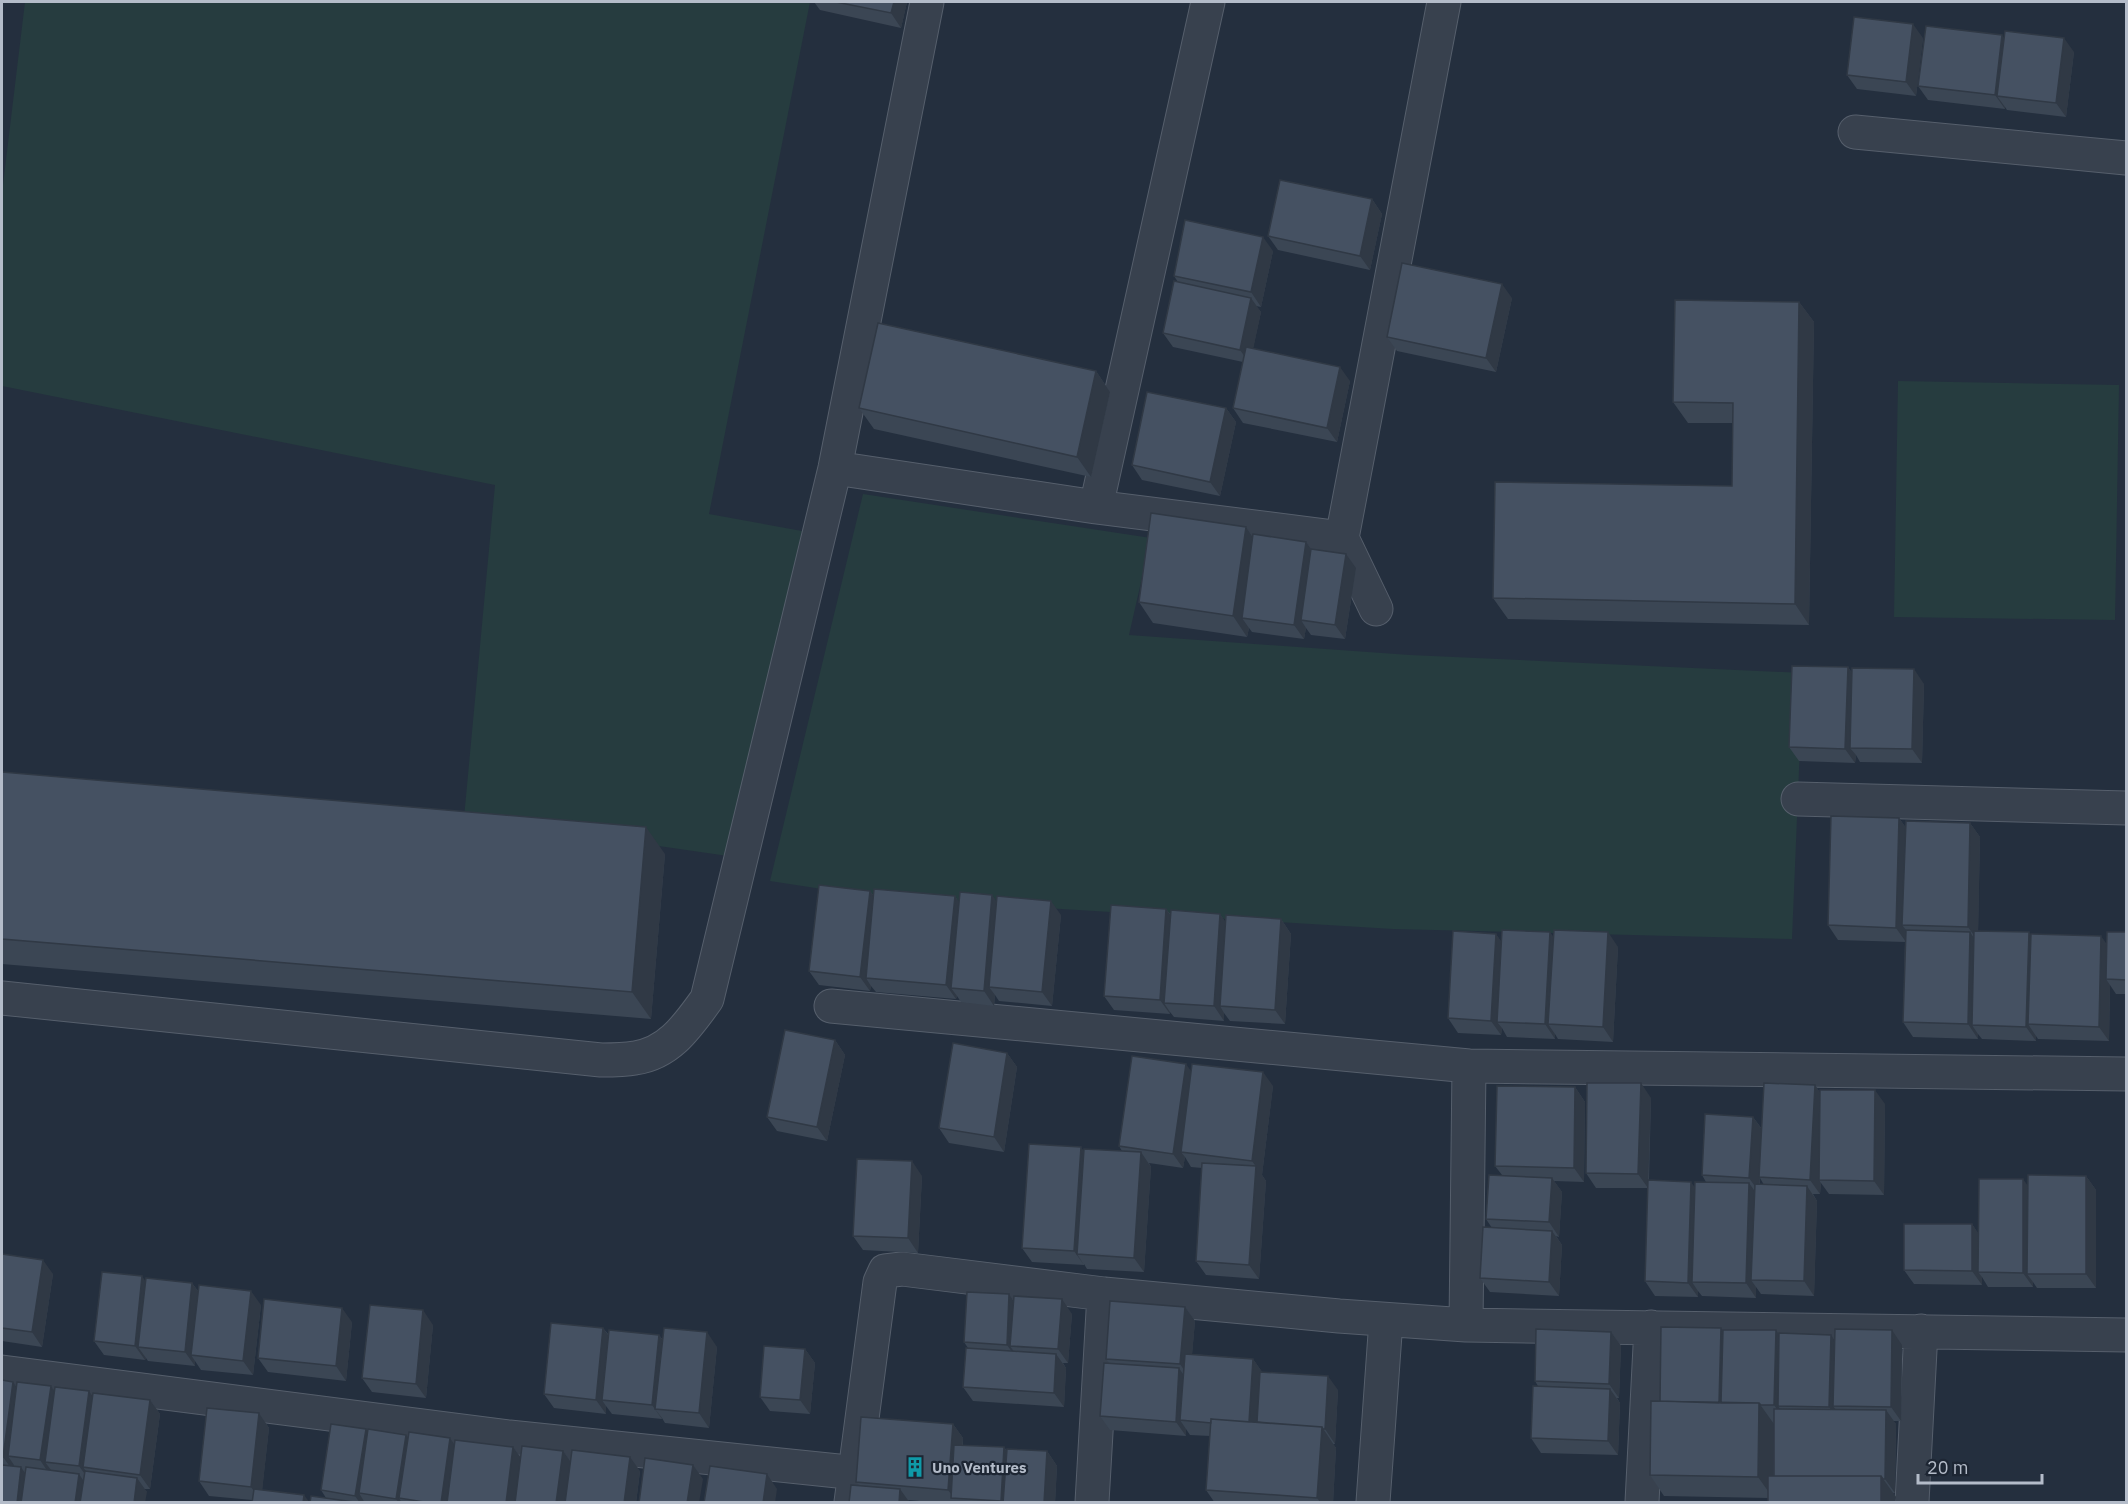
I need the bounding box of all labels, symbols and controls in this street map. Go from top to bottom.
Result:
scale bar [1918,1447,2042,1485]
building icon: Uno Ventures [903,1455,927,1479]
text: 20 m [1927,1456,1969,1479]
place label: Uno Ventures [932,1458,1027,1477]

